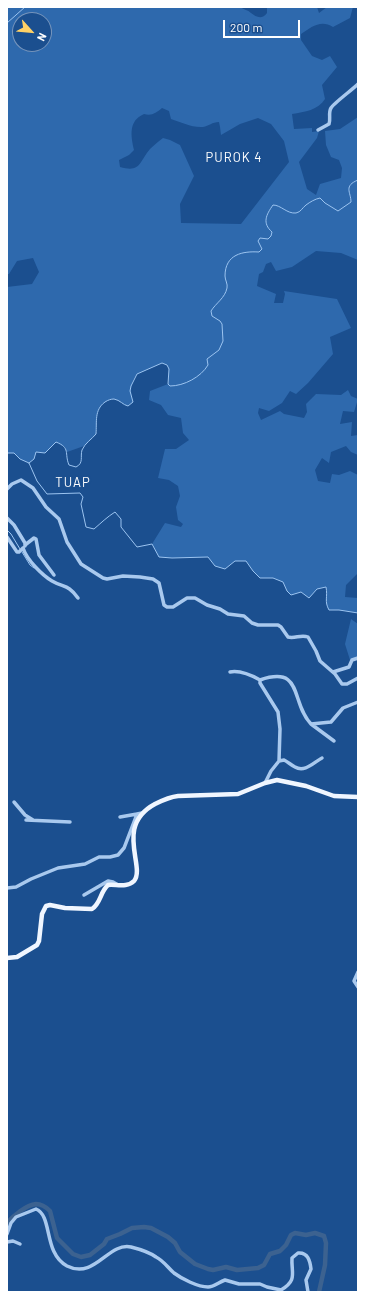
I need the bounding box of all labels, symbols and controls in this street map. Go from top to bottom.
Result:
north arrow [12,12,52,52]
scale bar [225,12,302,38]
text: 200 m [230,20,262,34]
text: N [35,31,50,43]
district label: PUROK 4 [206,150,262,166]
district label: TUAP [55,475,91,491]

